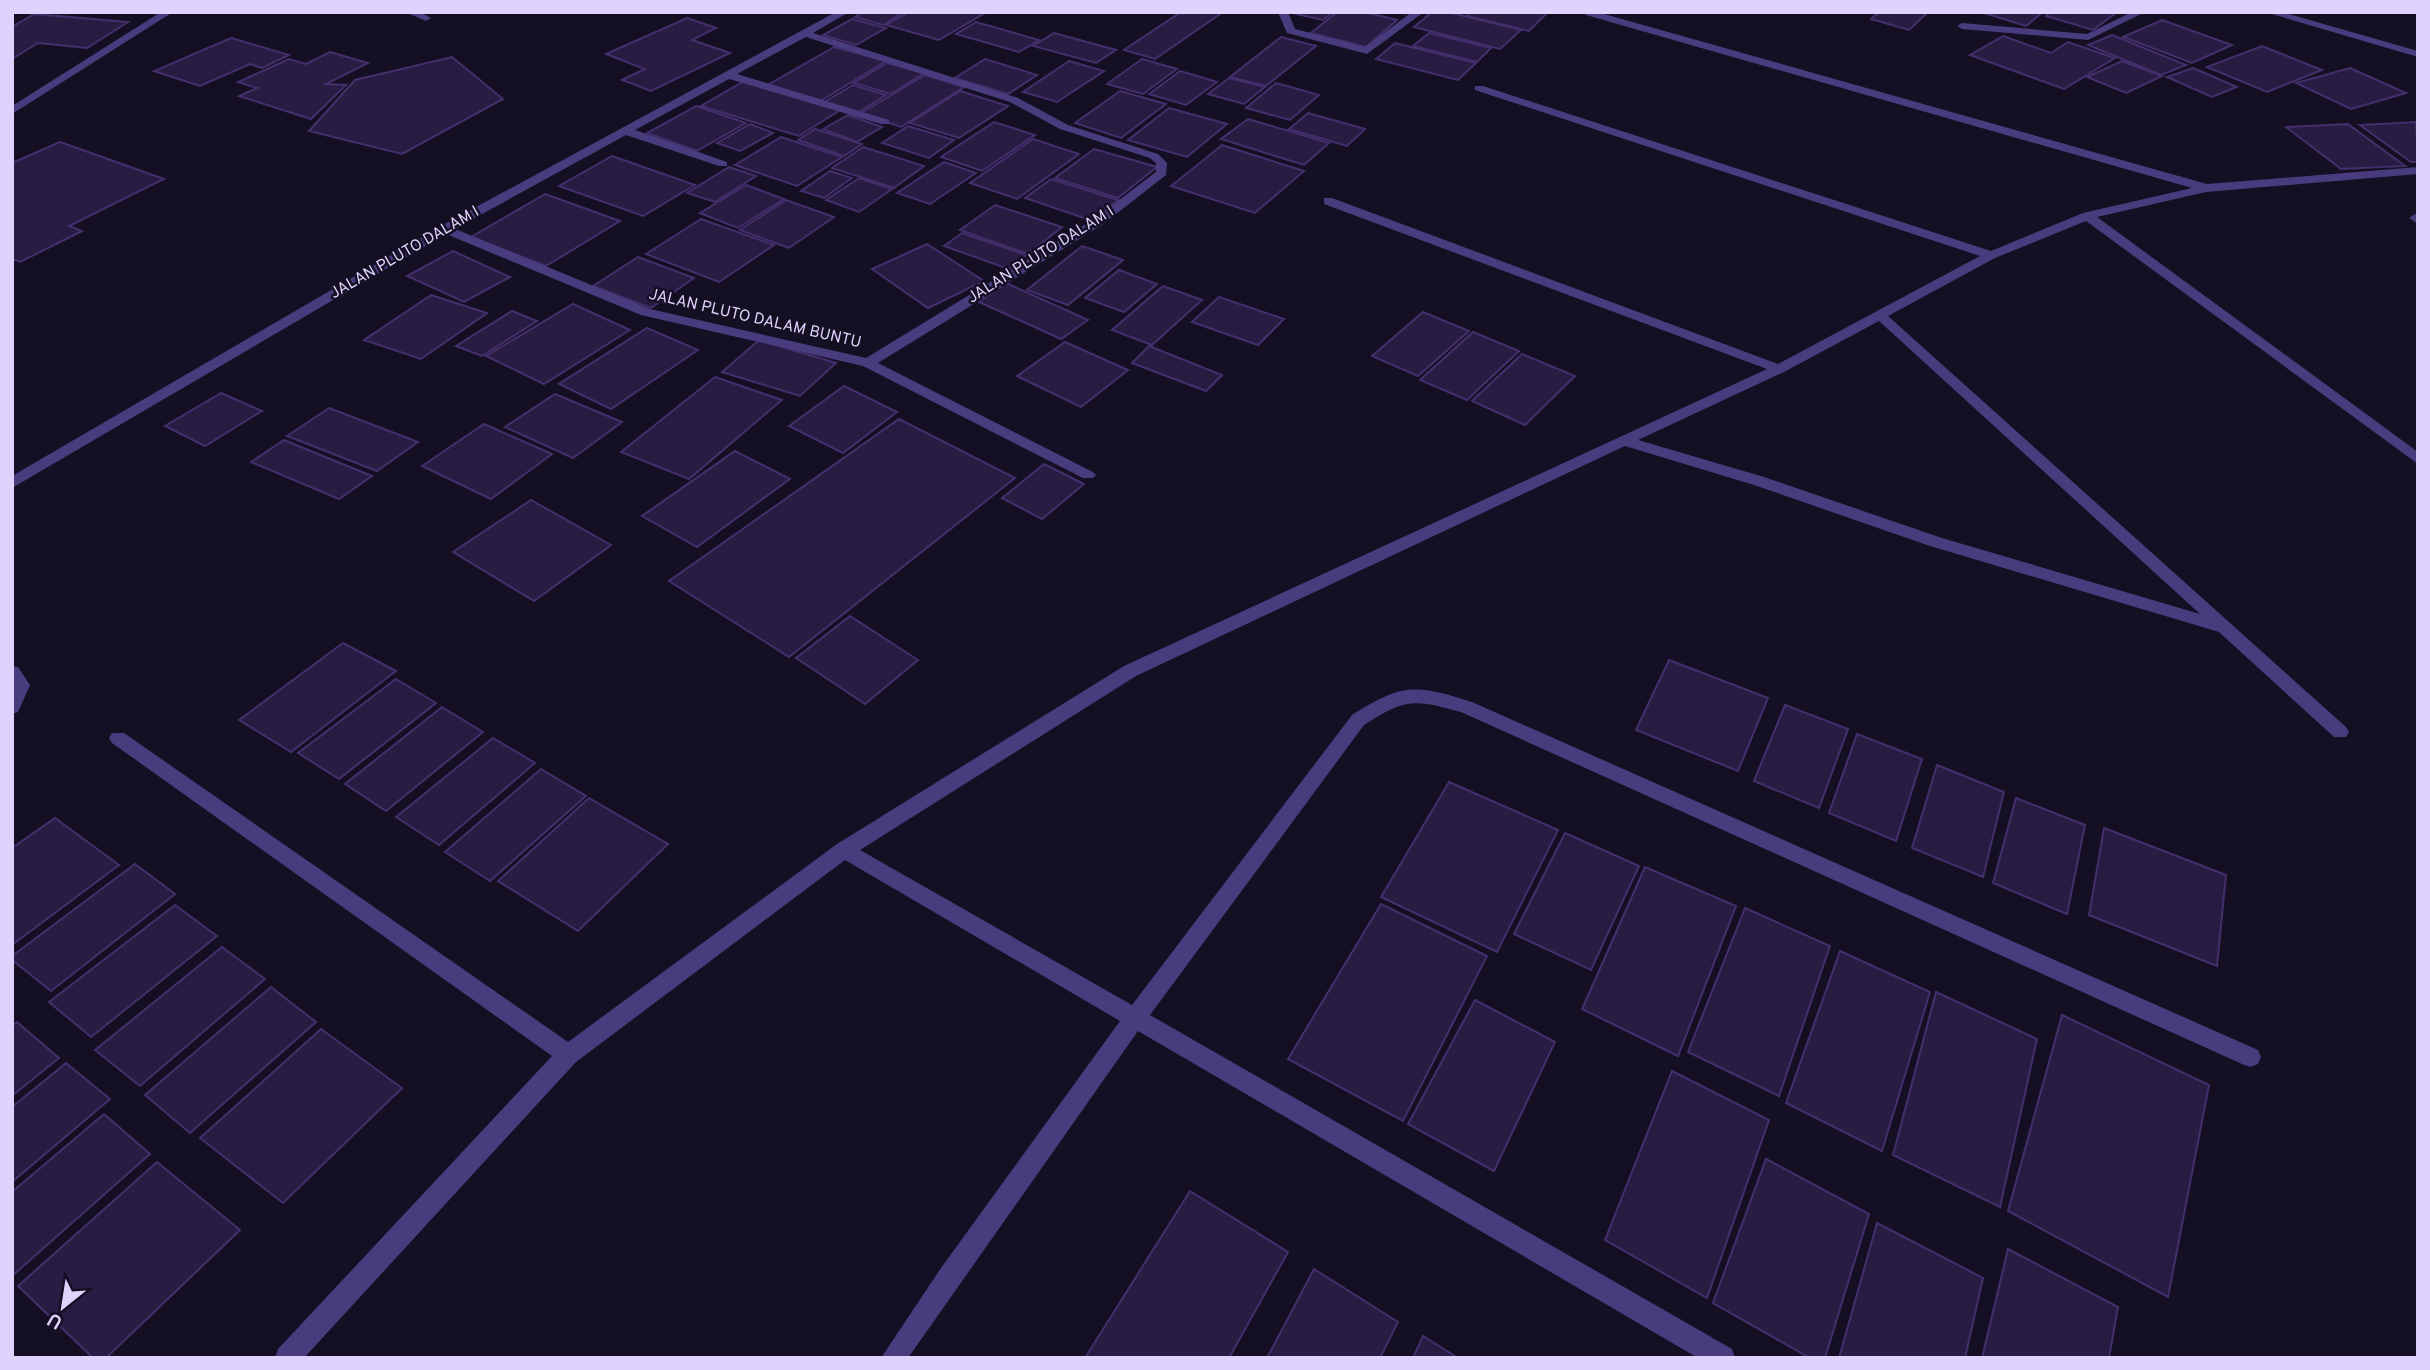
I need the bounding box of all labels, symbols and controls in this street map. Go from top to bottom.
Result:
street label: JALAN PLUTO DALAM I [327,202,483,304]
street label: JALAN PLUTO DALAM I [964,202,1118,308]
street label: JALAN PLUTO DALAM BUNTU [647,285,863,353]
north arrow [28,1272,98,1342]
text: U [44,1306,67,1334]

